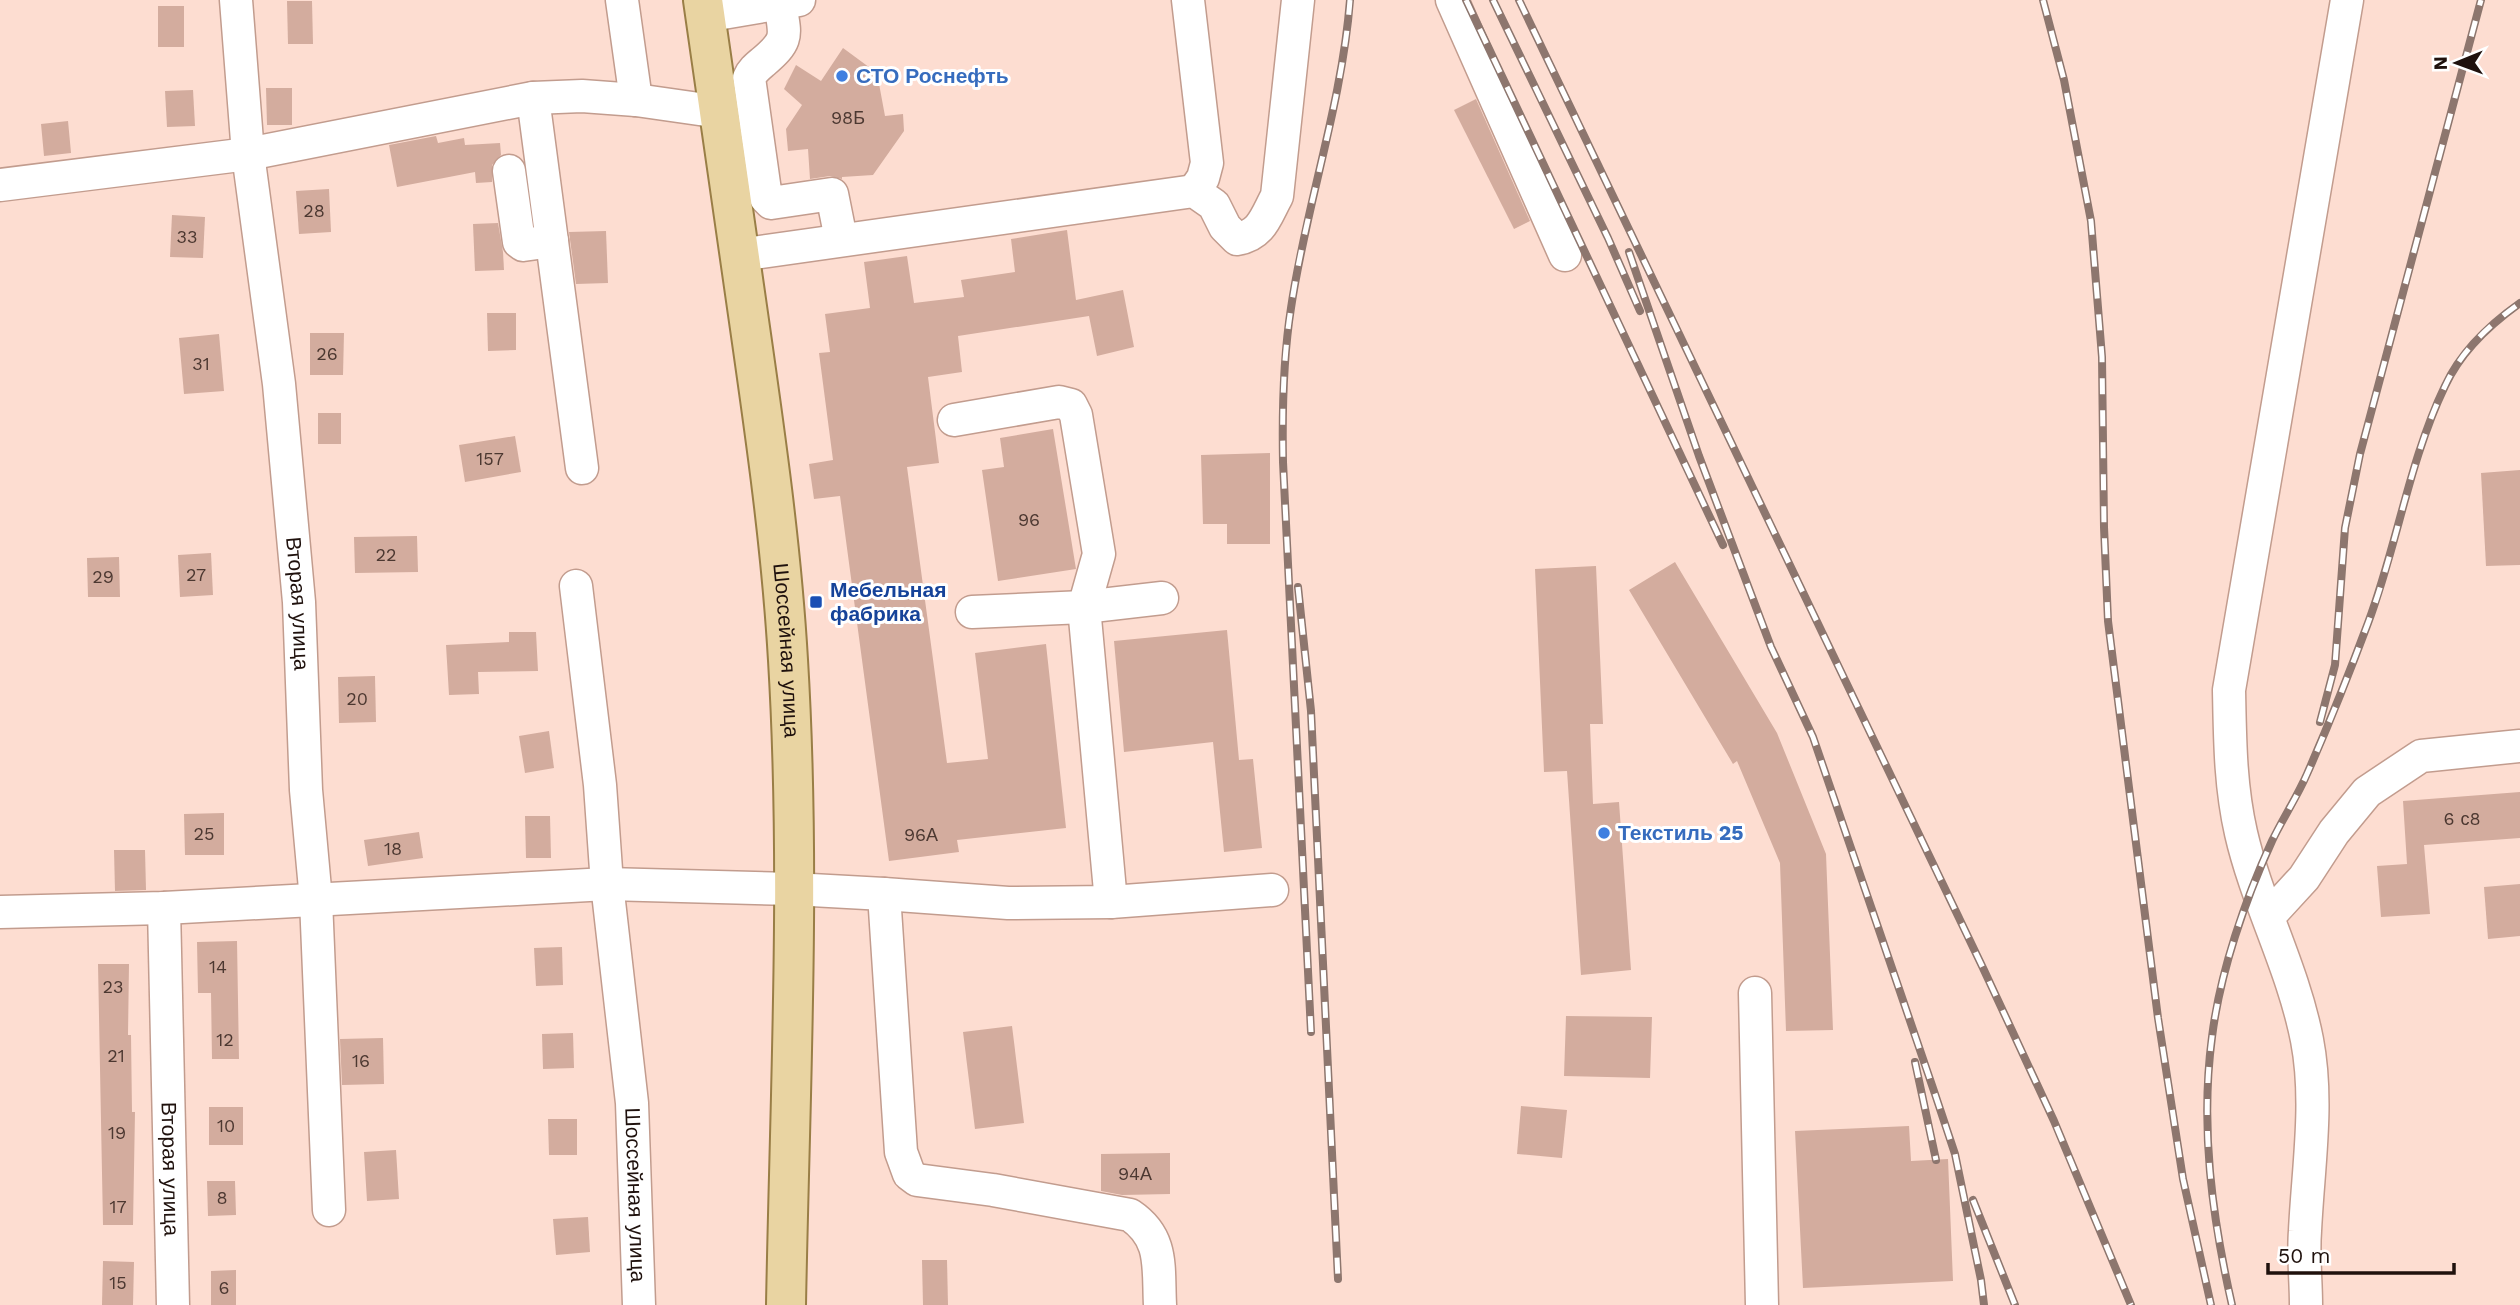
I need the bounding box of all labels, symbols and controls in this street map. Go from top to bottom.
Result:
north arrow [2422,28,2492,98]
text: N [2429,56,2452,71]
place label: СТО Роснефть [856,63,1009,88]
marker: СТО Роснефть [834,68,850,84]
house number: 98Б [831,107,865,128]
house number: 28 [303,200,325,221]
house number: 33 [177,226,198,247]
house number: 26 [316,343,338,364]
house number: 31 [192,353,210,374]
house number: 157 [476,448,504,469]
house number: 96 [1018,509,1040,530]
street label: Вторая улица [281,536,315,671]
house number: 22 [376,544,397,565]
street label: Шоссейная улица [768,562,805,739]
house number: 27 [186,564,206,585]
house number: 29 [92,566,114,587]
place label: Мебельная фабрика [830,577,946,626]
marker: Мебельная фабрика [808,594,824,610]
house number: 20 [346,688,368,709]
house number: 6 с8 [2443,808,2481,829]
place label: Текстиль 25 [1618,820,1744,845]
house number: 25 [194,823,214,844]
house number: 96А [904,824,938,845]
marker: Текстиль 25 [1596,825,1612,841]
house number: 18 [384,838,402,859]
house number: 14 [209,956,227,977]
house number: 23 [103,976,124,997]
house number: 12 [216,1029,234,1050]
house number: 21 [107,1045,125,1066]
house number: 16 [352,1050,370,1071]
street label: Вторая улица [156,1102,184,1237]
street label: Шоссейная улица [620,1107,651,1283]
house number: 10 [217,1115,235,1136]
house number: 19 [108,1122,126,1143]
house number: 94А [1118,1163,1152,1184]
house number: 8 [216,1187,228,1208]
house number: 17 [109,1196,127,1217]
scale bar [2268,1232,2454,1276]
text: 50 m [2278,1243,2330,1268]
house number: 15 [109,1272,127,1293]
house number: 6 [219,1277,229,1298]

